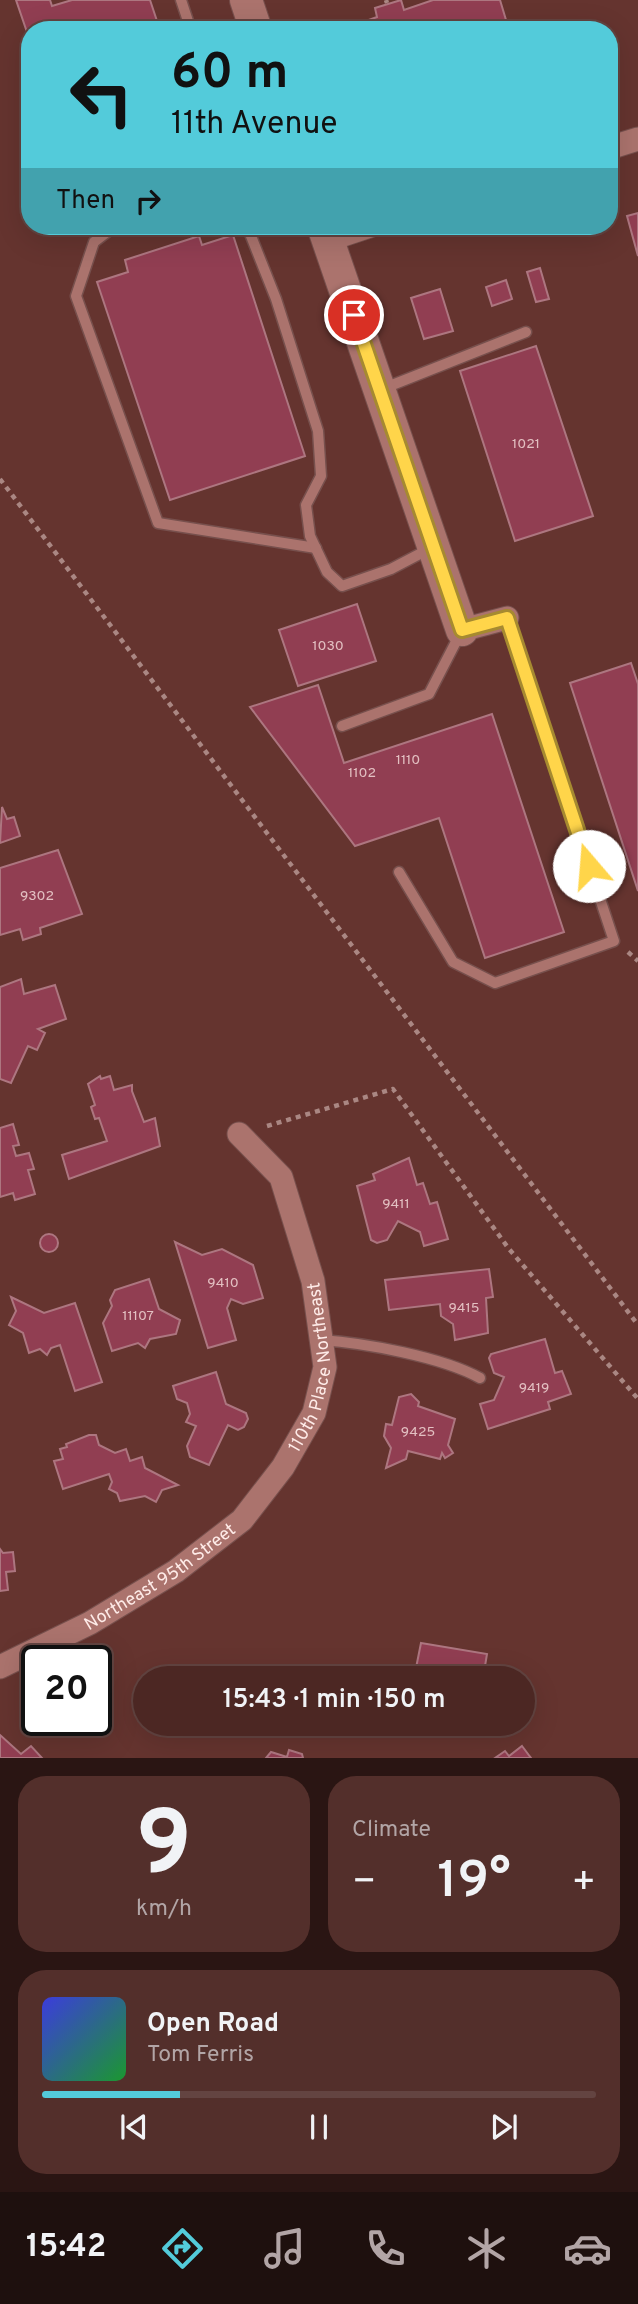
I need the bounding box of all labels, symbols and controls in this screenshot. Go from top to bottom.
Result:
text: 60 m [171,44,289,106]
icon: left [56,49,147,140]
text: 11th Avenue [171,105,338,145]
icon: right [129,182,167,220]
text: Then [56,185,115,218]
pin [324,285,384,345]
icon: arrive [335,296,373,334]
house number: 1021 [512,436,540,453]
house number: 1030 [312,638,344,655]
house number: 1110 [396,752,420,769]
house number: 1102 [348,765,376,782]
position arrow [552,829,626,903]
house number: 9302 [20,888,54,905]
house number: 9411 [382,1196,410,1213]
house number: 9410 [207,1275,239,1292]
street label: 110th Place Northeast [284,1281,338,1457]
house number: 9415 [449,1300,479,1317]
house number: 11107 [122,1308,154,1325]
house number: 9419 [519,1380,549,1397]
house number: 9425 [401,1424,435,1441]
street label: Northeast 95th Street [81,1519,241,1637]
speed limit sign: 20 [21,1645,112,1736]
text: 15:43 · 1 min · 150 m [222,1684,446,1717]
text: 9 [136,1792,192,1907]
text: Climate [352,1816,431,1845]
text: 19° [437,1850,511,1916]
text: − [352,1859,377,1908]
text: + [571,1859,596,1908]
text: km/h [136,1895,192,1924]
text: Open Road [147,2008,279,2041]
text: Tom Ferris [147,2041,254,2070]
icon: previous [115,2108,153,2146]
icon: pause [300,2108,338,2146]
icon: next [485,2108,523,2146]
icon: directions [158,2224,207,2273]
icon: music [260,2224,309,2273]
icon: phone [361,2224,410,2273]
icon: climate [462,2224,511,2273]
icon: car [563,2224,612,2273]
text: 15:42 [26,2228,106,2268]

